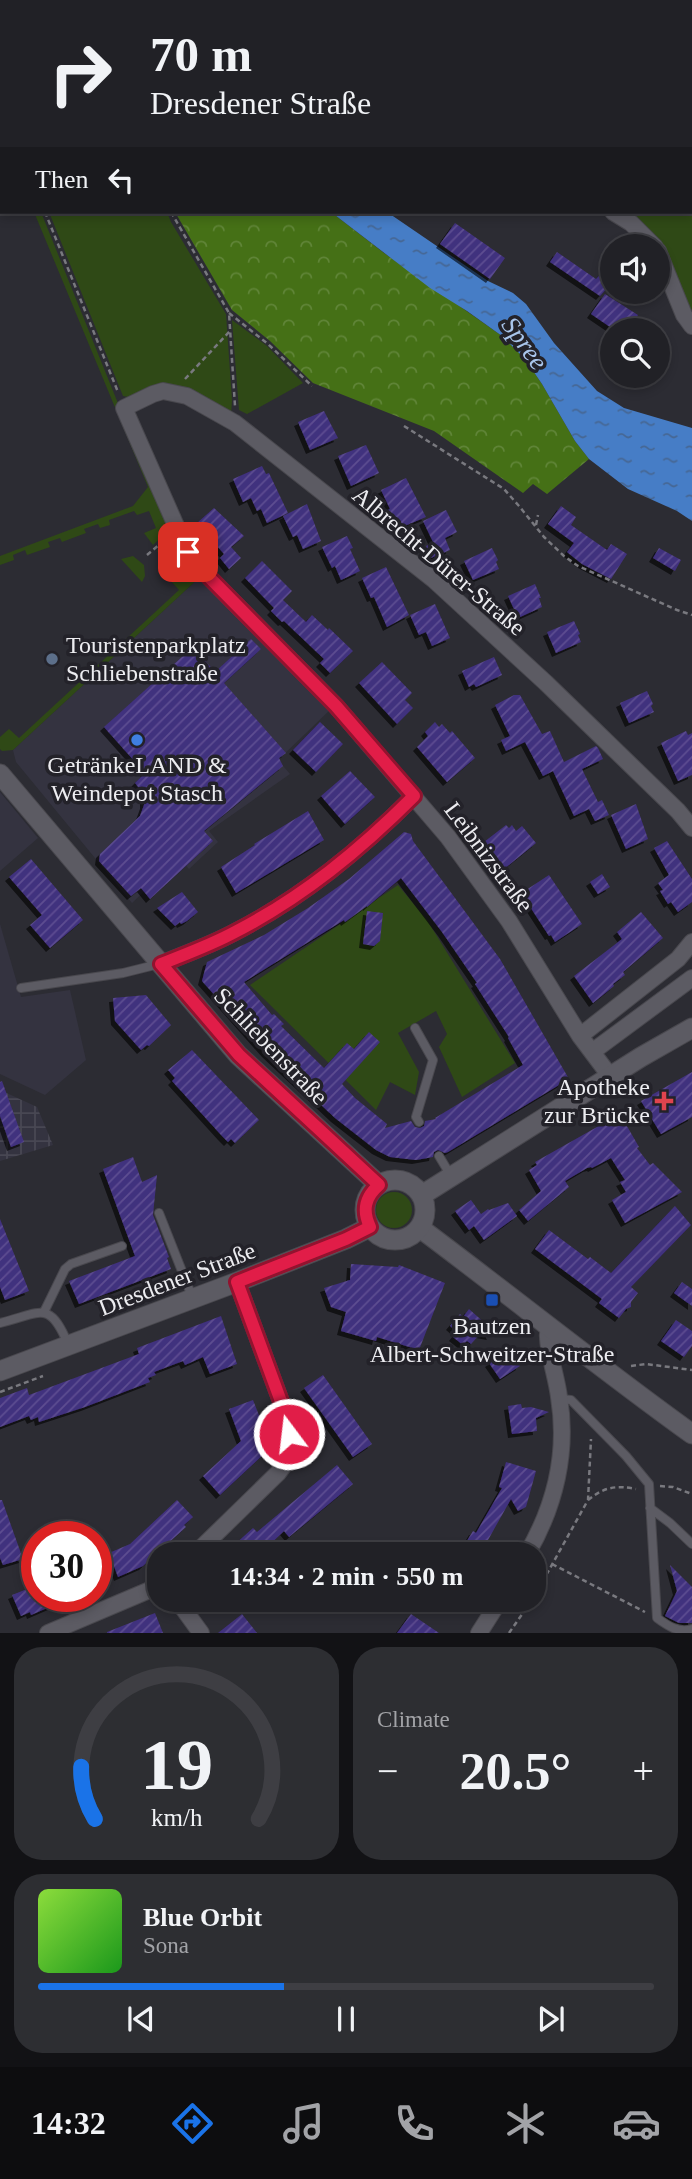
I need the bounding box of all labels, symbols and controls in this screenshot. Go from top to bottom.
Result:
text: 70 m [150,27,252,82]
icon: right [35,28,126,119]
text: Dresdener Straße [150,85,371,121]
icon: left [102,161,140,199]
text: Then [35,165,88,194]
map controls [600,234,670,388]
button: sound [600,234,670,304]
water label: Spree [496,311,553,375]
button: search [600,318,670,388]
street label: Albrecht-Dürer-Straße [348,481,530,641]
pin [158,522,218,582]
icon: arrive [169,533,207,571]
place label: Touristenparkplatz Schliebenstraße [66,632,246,686]
marker: Touristenparkplatz Schliebenstraße [44,651,60,667]
marker: GetränkeLAND & Weindepot Stasch [129,732,145,748]
place label: GetränkeLAND & Weindepot Stasch [47,752,227,806]
street label: Leibnizstraße [439,797,539,917]
street label: Schliebenstraße [209,982,333,1110]
place label: Apotheke zur Brücke [544,1074,650,1128]
marker: Apotheke zur Brücke [656,1093,672,1109]
street label: Dresdener Straße [95,1237,259,1321]
marker: Bautzen Albert-Schweitzer-Straße [484,1292,500,1308]
place label: Bautzen Albert-Schweitzer-Straße [370,1313,614,1367]
position arrow [252,1397,326,1471]
speed limit sign: 30 [21,1521,112,1612]
text: 14:34 · 2 min · 550 m [230,1562,464,1591]
text: Climate [377,1707,450,1732]
text: 19 [140,1725,213,1806]
text: 20.5° [460,1743,571,1800]
text: − [377,1750,398,1792]
text: + [633,1750,654,1792]
text: km/h [151,1804,203,1831]
text: Blue Orbit [143,1903,262,1932]
text: Sona [143,1933,189,1958]
icon: previous [122,2000,160,2038]
icon: pause [327,2000,365,2038]
icon: next [532,2000,570,2038]
icon: directions [168,2099,217,2148]
icon: music [279,2099,328,2148]
icon: phone [390,2099,439,2148]
icon: climate [501,2099,550,2148]
icon: car [612,2099,661,2148]
text: 14:32 [31,2105,106,2141]

